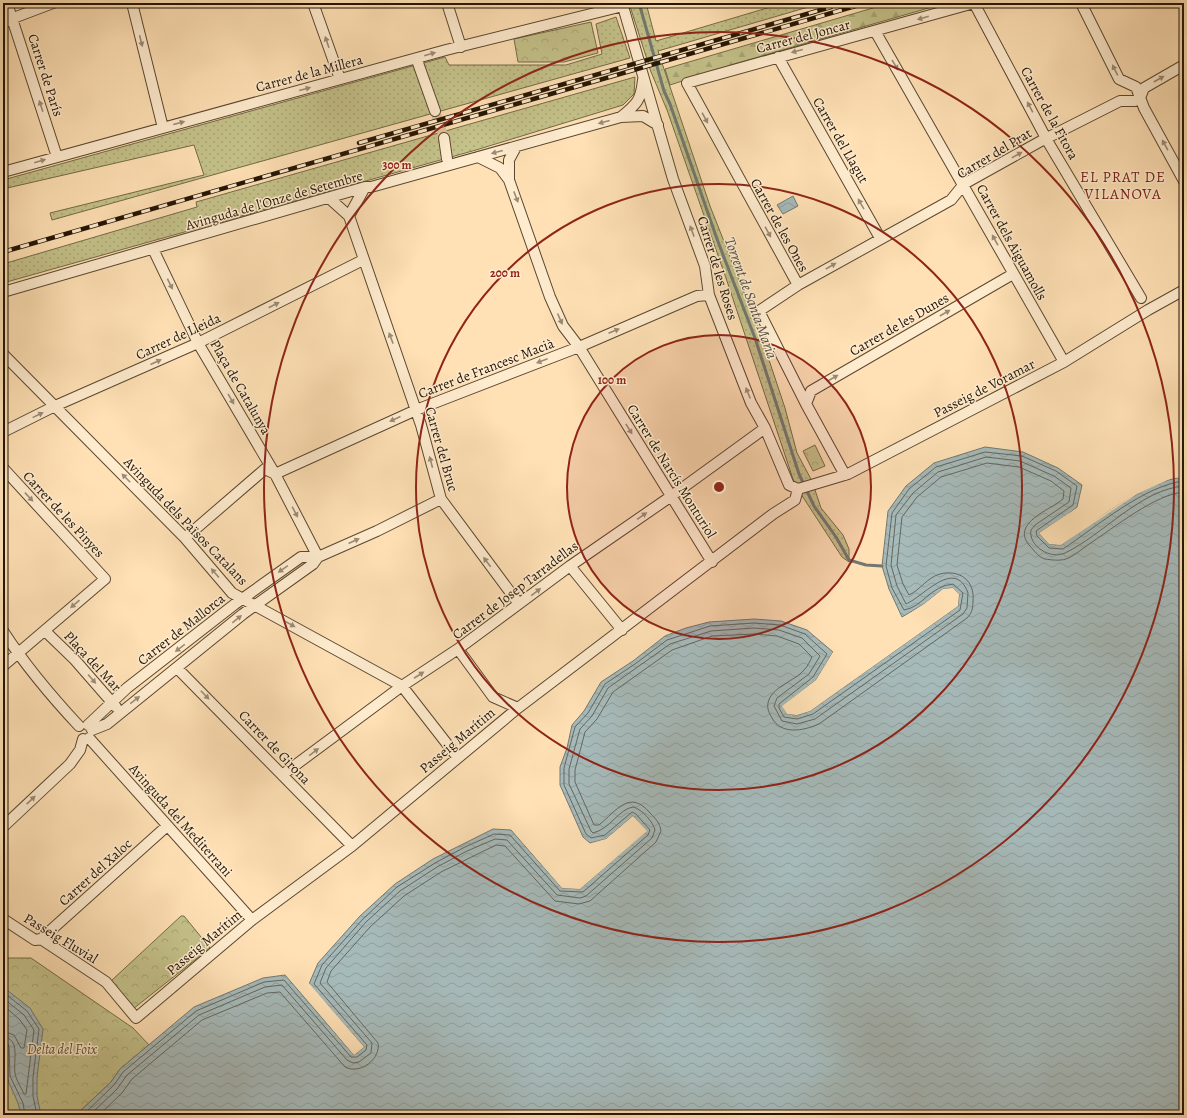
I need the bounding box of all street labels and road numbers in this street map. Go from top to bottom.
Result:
street label: Carrer del Joncar [754,15,853,58]
street label: Carrer de París [23,31,68,119]
street label: Carrer de la Millera [254,50,365,97]
street label: Carrer de la Fitora [1016,63,1083,164]
street label: Carrer del Llagut [808,94,873,187]
street label: Carrer del Prat [953,123,1036,183]
street label: Avinguda de l'Onze de Setembre [182,166,365,235]
street label: Carrer de les Ones [746,175,813,275]
street label: Carrer dels Aiguamolls [972,181,1051,304]
street label: Carrer de les Roses [693,214,742,322]
street label: Carrer de les Dunes [846,288,952,361]
street label: Carrer de Lleida [133,308,224,364]
street label: Carrer de Francesc Macià [415,334,557,403]
street label: Plaça de Catalunya [206,336,276,439]
street label: Passeig de Voramar [930,354,1039,422]
street label: Carrer de Narcís Monturiol [623,401,721,542]
street label: Carrer del Bruc [420,405,463,494]
street label: Avinguda dels Països Catalans [119,452,252,590]
street label: Carrer de les Pinyes [19,467,109,562]
street label: Carrer de Josep Tarradellas [448,537,582,644]
street label: Carrer de Mallorca [134,589,229,670]
street label: Plaça del Mar [60,627,126,696]
street label: Passeig Marítim [416,703,499,778]
street label: Carrer de Girona [234,706,315,789]
street label: Avinguda del Mediterrani [124,759,237,881]
street label: Carrer del Xaloc [55,834,136,910]
street label: Passeig Marítim [163,905,246,980]
street label: Passeig Fluvial [20,909,102,968]

